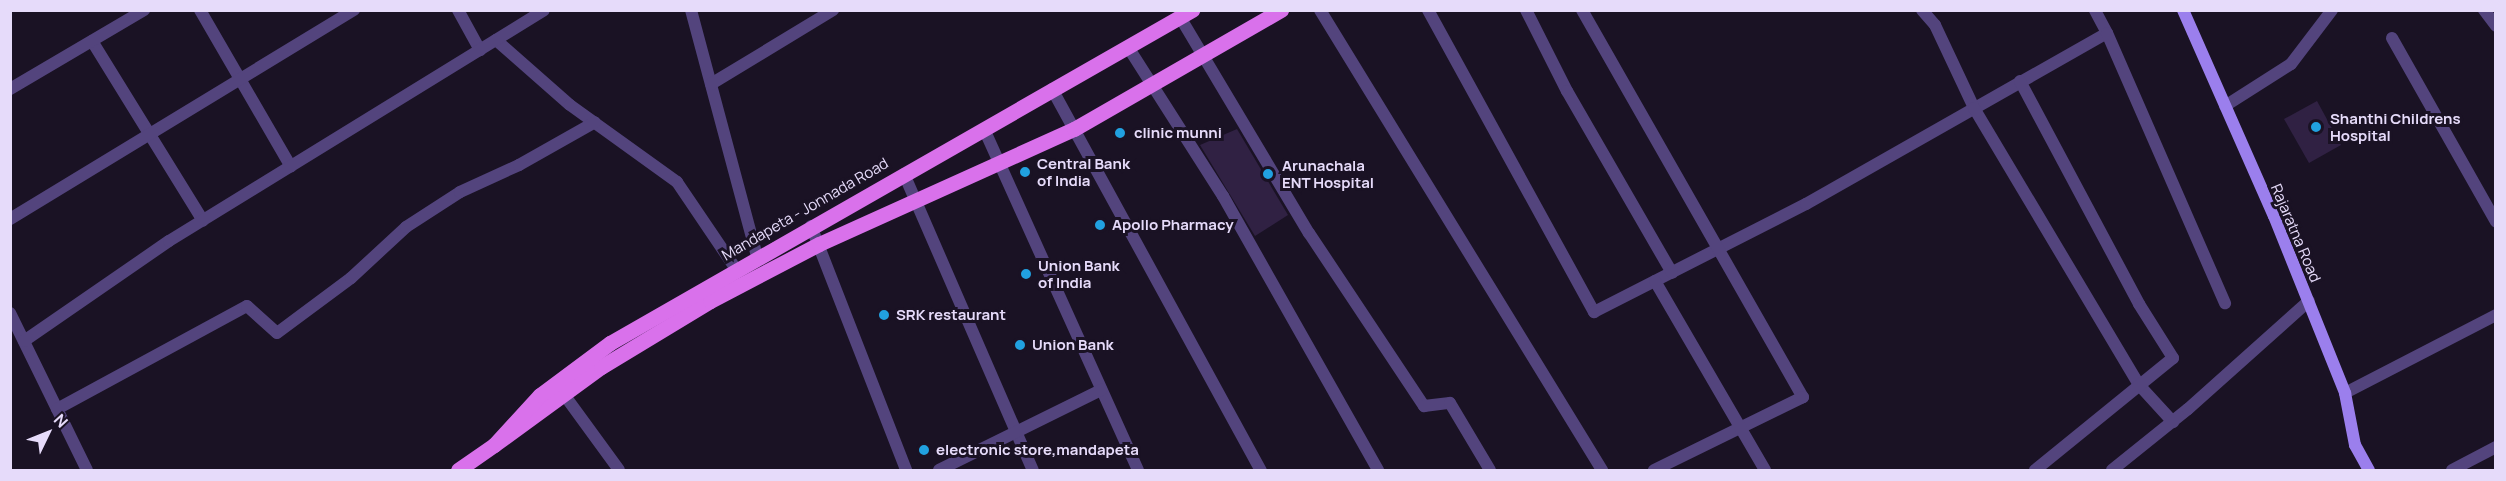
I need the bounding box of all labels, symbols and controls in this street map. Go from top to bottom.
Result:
place label: Shanthi Childrens Hospital [2330,109,2461,144]
marker: Shanthi Childrens Hospital [2307,118,2325,136]
marker: clinic munni [1111,124,1129,142]
place label: clinic munni [1134,124,1222,142]
street label: Mandapeta - Jonnada Road [719,154,891,264]
place label: Central Bank of India [1037,154,1130,189]
place label: Arunachala ENT Hospital [1282,156,1374,191]
marker: Central Bank of India [1018,165,1032,179]
marker: Arunachala ENT Hospital [1259,165,1277,183]
street label: Rajaratna Road [2267,181,2325,285]
place label: Apollo Pharmacy [1112,216,1234,234]
marker: Apollo Pharmacy [1093,218,1107,232]
place label: Union Bank of India [1038,256,1120,291]
marker: Union Bank of India [1019,267,1033,281]
place label: SRK restaurant [896,306,1006,324]
marker: SRK restaurant [877,308,891,322]
place label: Union Bank [1032,336,1114,354]
marker: Union Bank [1013,338,1027,352]
north arrow [18,403,78,463]
text: N [49,409,73,432]
place label: electronic store,mandapeta [936,441,1139,459]
marker: electronic store,mandapeta [917,443,931,457]

